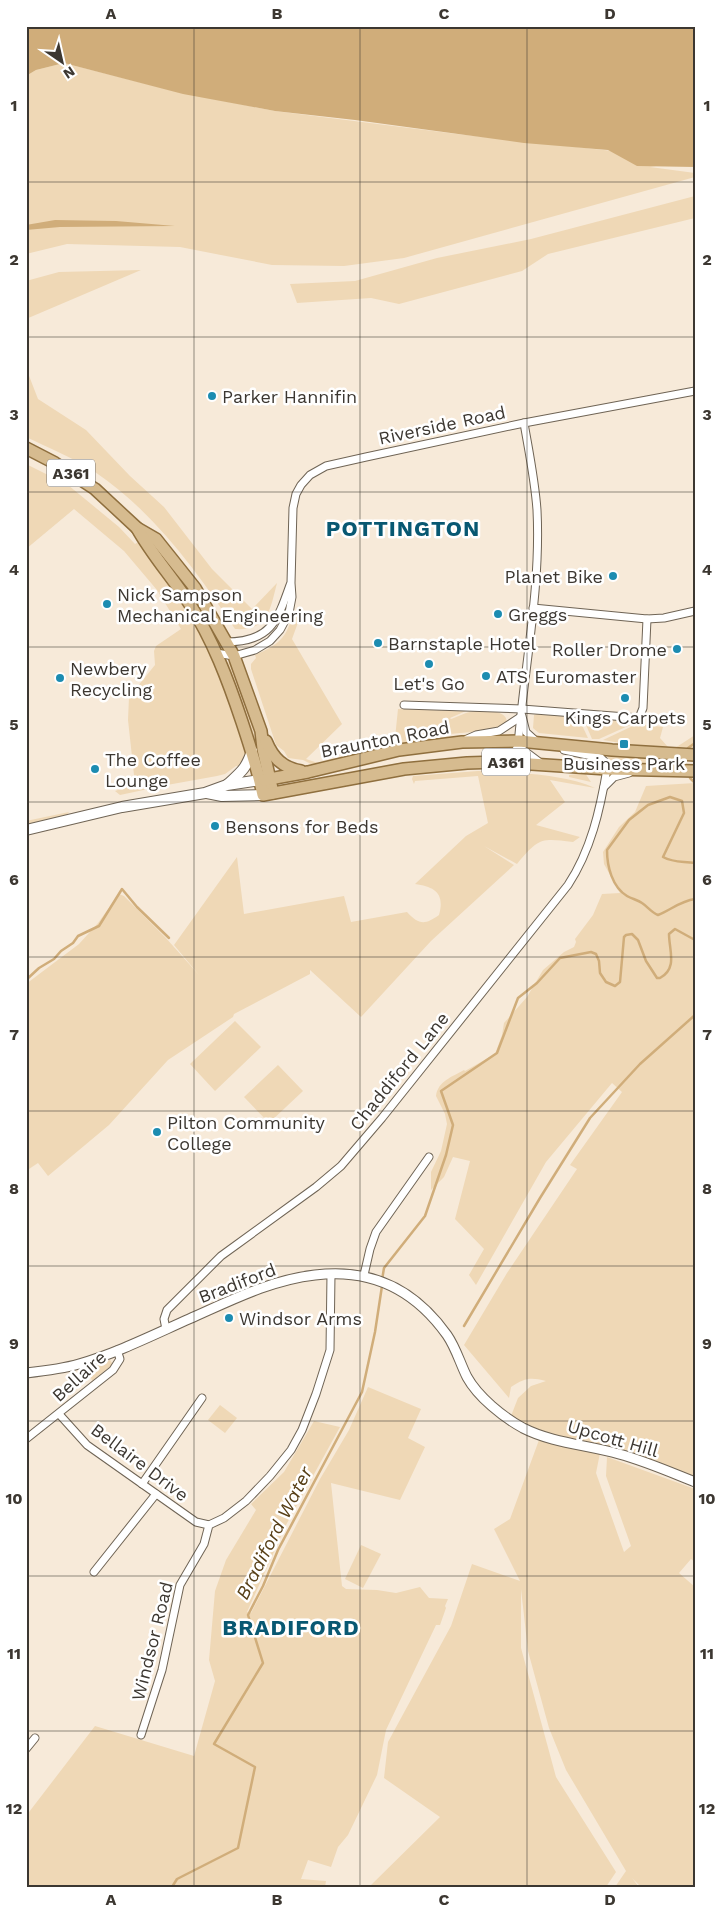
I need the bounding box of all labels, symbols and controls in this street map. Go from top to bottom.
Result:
text: A [106,4,117,23]
text: B [272,4,283,23]
text: C [439,4,450,23]
text: D [604,4,616,23]
north arrow [38,38,88,88]
text: N [60,63,78,82]
text: 1 [11,96,17,115]
text: 1 [704,96,710,115]
text: 2 [9,250,19,269]
text: 2 [702,250,712,269]
place label: Parker Hannifin [222,386,357,407]
marker: Parker Hannifin [206,390,218,402]
street label: Riverside Road [377,401,507,449]
text: 3 [9,405,19,424]
text: 3 [702,405,712,424]
road number: A361 [47,459,95,486]
district label: POTTINGTON [326,516,480,541]
text: 4 [9,560,19,579]
text: 4 [702,560,712,579]
place label: Planet Bike [505,566,603,587]
marker: Planet Bike [607,570,619,582]
place label: Nick Sampson Mechanical Engineering [117,584,323,626]
marker: Nick Sampson Mechanical Engineering [101,598,113,610]
place label: Greggs [508,604,567,625]
marker: Greggs [492,608,504,620]
place label: Barnstaple Hotel [388,633,537,654]
marker: Barnstaple Hotel [372,637,384,649]
place label: Roller Drome [552,639,667,660]
marker: Roller Drome [671,643,683,655]
place label: Newbery Recycling [70,658,153,700]
marker: Let's Go [423,658,435,670]
place label: ATS Euromaster [496,666,637,687]
marker: ATS Euromaster [480,670,492,682]
marker: Newbery Recycling [54,672,66,684]
place label: Let's Go [393,673,465,694]
marker: Kings Carpets [619,692,631,704]
place label: Kings Carpets [564,707,686,728]
text: 5 [9,715,19,734]
text: 5 [702,715,712,734]
street label: Braunton Road [319,716,451,762]
marker: Business Park [618,738,630,750]
place label: The Coffee Lounge [105,749,201,791]
road number: A361 [482,749,530,776]
place label: Business Park [563,753,685,774]
marker: The Coffee Lounge [89,763,101,775]
place label: Bensons for Beds [225,816,379,837]
marker: Bensons for Beds [209,820,221,832]
text: 6 [9,870,19,889]
text: 6 [702,870,712,889]
street label: Chaddiford Lane [345,1008,453,1134]
text: 7 [9,1025,19,1044]
text: 7 [702,1025,712,1044]
place label: Pilton Community College [167,1112,326,1154]
marker: Pilton Community College [151,1126,163,1138]
text: 8 [9,1179,19,1198]
text: 8 [702,1179,712,1198]
street label: Bradiford [195,1259,279,1307]
place label: Windsor Arms [239,1308,362,1329]
marker: Windsor Arms [223,1312,235,1324]
text: 9 [9,1334,19,1353]
text: 9 [702,1334,712,1353]
street label: Bellaire [48,1346,110,1406]
street label: Upcott Hill [565,1415,661,1461]
street label: Bellaire Drive [87,1419,193,1505]
water label: Bradiford Water [231,1462,318,1603]
text: 10 [5,1489,23,1508]
text: 10 [698,1489,716,1508]
street label: Windsor Road [127,1579,177,1703]
district label: BRADIFORD [222,1615,360,1640]
text: 11 [7,1644,21,1663]
text: 11 [700,1644,714,1663]
text: 12 [6,1799,22,1818]
text: 12 [699,1799,715,1818]
text: A [106,1890,117,1909]
text: B [272,1890,283,1909]
text: C [439,1890,450,1909]
text: D [604,1890,616,1909]

